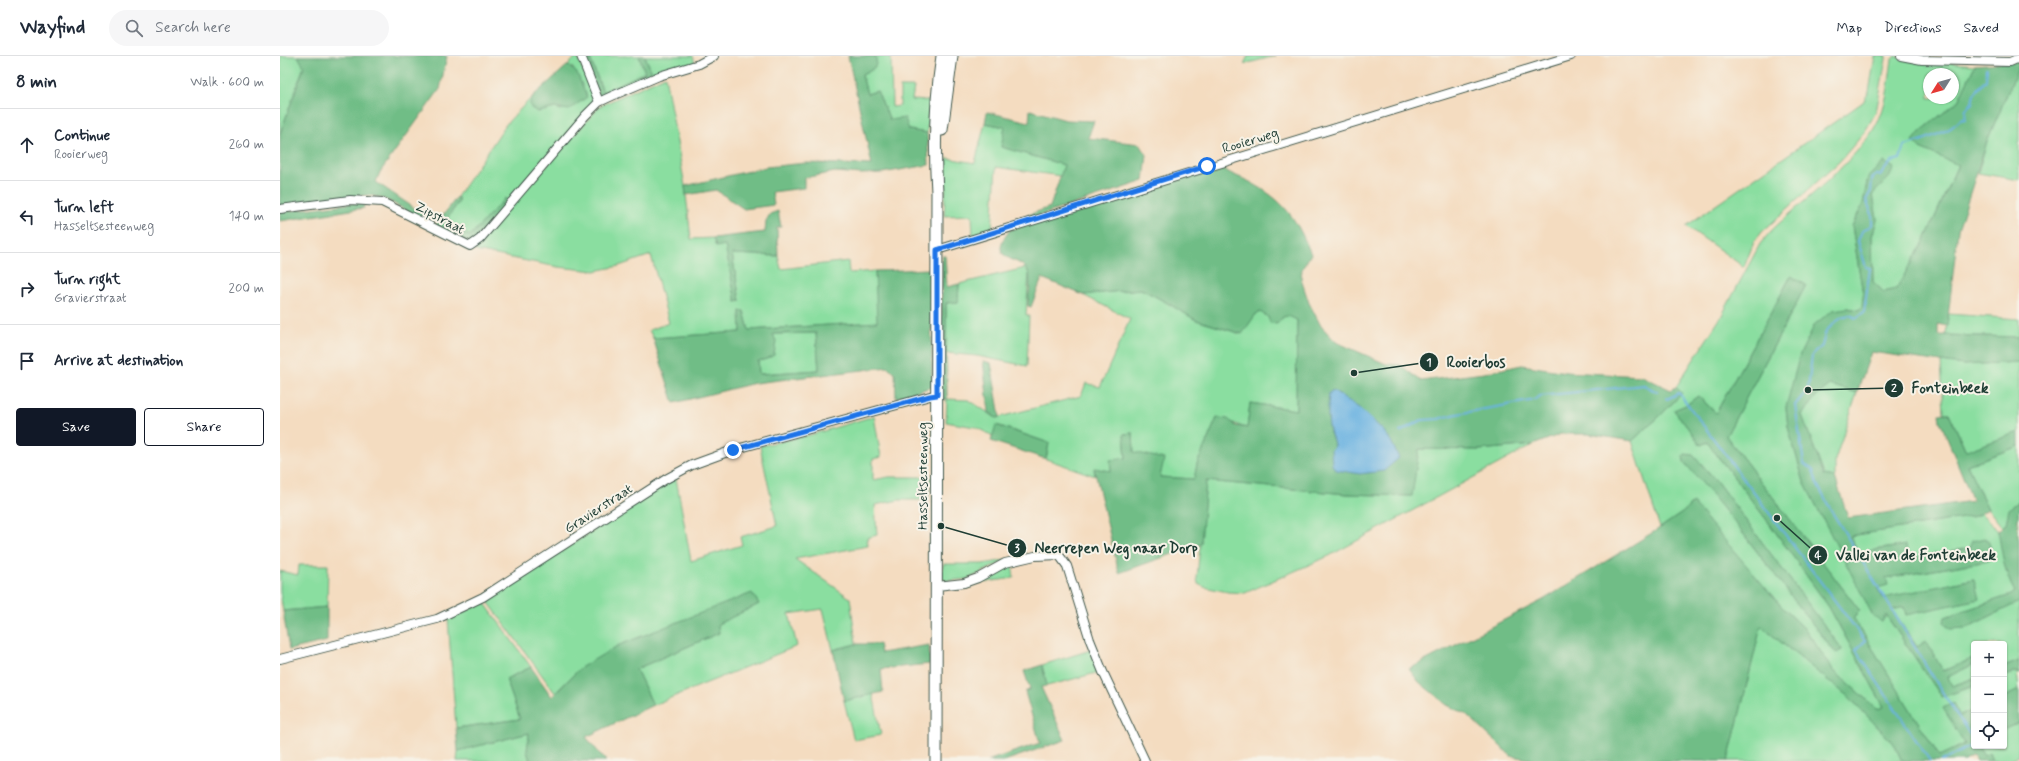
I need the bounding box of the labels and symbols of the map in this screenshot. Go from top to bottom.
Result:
north arrow [1923,68,1959,104]
street label: Rooierweg [1220,124,1281,159]
route start [1198,157,1216,175]
street label: Zipstraat [411,197,468,239]
callout: Rooierbos [1419,349,1513,376]
text: Rooierbos [1447,353,1506,373]
text: 1 [1426,355,1432,371]
callout: Fonteinbeek [1884,374,1997,401]
text: Fonteinbeek [1911,379,1989,399]
text: 2 [1891,381,1897,397]
street label: Hasseltsesteenweg [914,422,933,530]
route end [724,441,742,459]
street label: Gravierstraat [561,480,636,538]
callout: Neerrepen Weg naar Dorp [1007,534,1205,561]
text: Neerrepen Weg naar Dorp [1034,539,1198,560]
text: 3 [1014,541,1020,557]
callout: Vallei van de Fonteinbeek [1808,541,2004,568]
text: Vallei van de Fonteinbeek [1836,546,1996,566]
text: 4 [1815,548,1822,564]

